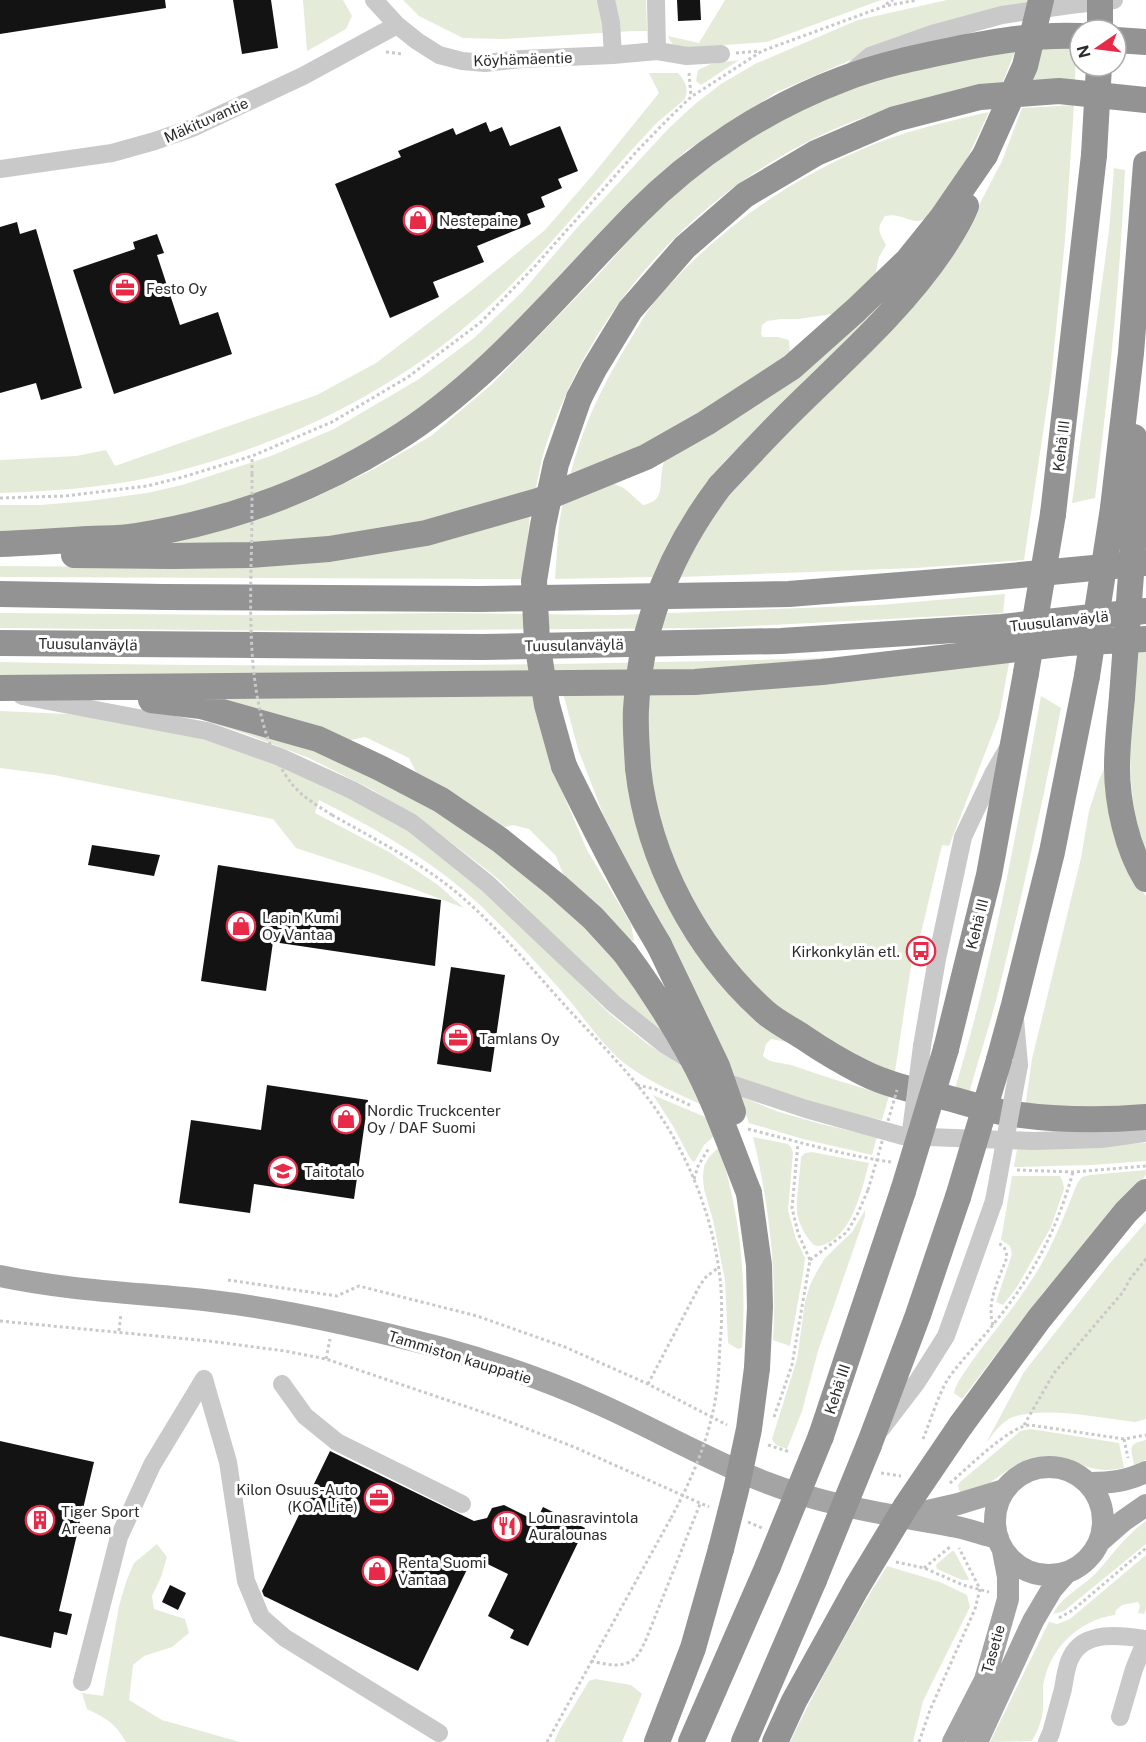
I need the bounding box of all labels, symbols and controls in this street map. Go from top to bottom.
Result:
north arrow [1068,18,1128,78]
text: N [1073,43,1095,60]
street label: Köyhämäentie [473,49,573,69]
street label: Mäkituvantie [161,94,251,146]
shop icon: Nestepaine [402,204,434,236]
place label: Nestepaine [439,212,518,229]
office icon: Festo Oy [109,272,141,304]
place label: Festo Oy [146,280,207,297]
street label: Kehä III [1049,419,1073,473]
street label: Tuusulanväylä [1009,607,1109,635]
street label: Tuusulanväylä [38,635,138,653]
street label: Tuusulanväylä [524,636,624,654]
street label: Kehä III [963,897,991,951]
place label: Lapin Kumi Oy Vantaa [262,909,339,943]
shop icon: Lapin Kumi Oy Vantaa [225,910,257,942]
bus stop icon: Kirkonkylän etl. [905,935,937,967]
place label: Kirkonkylän etl. [791,943,900,960]
office icon: Tamlans Oy [442,1022,474,1054]
place label: Tamlans Oy [479,1030,560,1047]
place label: Nordic Truckcenter Oy / DAF Suomi [367,1102,501,1136]
shop icon: Nordic Truckcenter Oy / DAF Suomi [330,1103,362,1135]
school or university icon: Taitotalo [267,1155,299,1187]
place label: Taitotalo [304,1163,365,1180]
street label: Tammiston kauppatie [386,1327,534,1387]
street label: Kehä III [821,1362,853,1416]
place label: Kilon Osuus-Auto (KOA Lite) [236,1481,358,1515]
office icon: Kilon Osuus-Auto (KOA Lite) [363,1482,395,1514]
place label: Tiger Sport Areena [61,1503,140,1537]
building icon: Tiger Sport Areena [24,1504,56,1536]
place label: Lounasravintola Auralounas [528,1509,638,1543]
restaurant icon: Lounasravintola Auralounas [491,1510,523,1542]
place label: Renta Suomi Vantaa [398,1554,486,1588]
shop icon: Renta Suomi Vantaa [361,1555,393,1587]
street label: Tasetie [978,1623,1008,1675]

